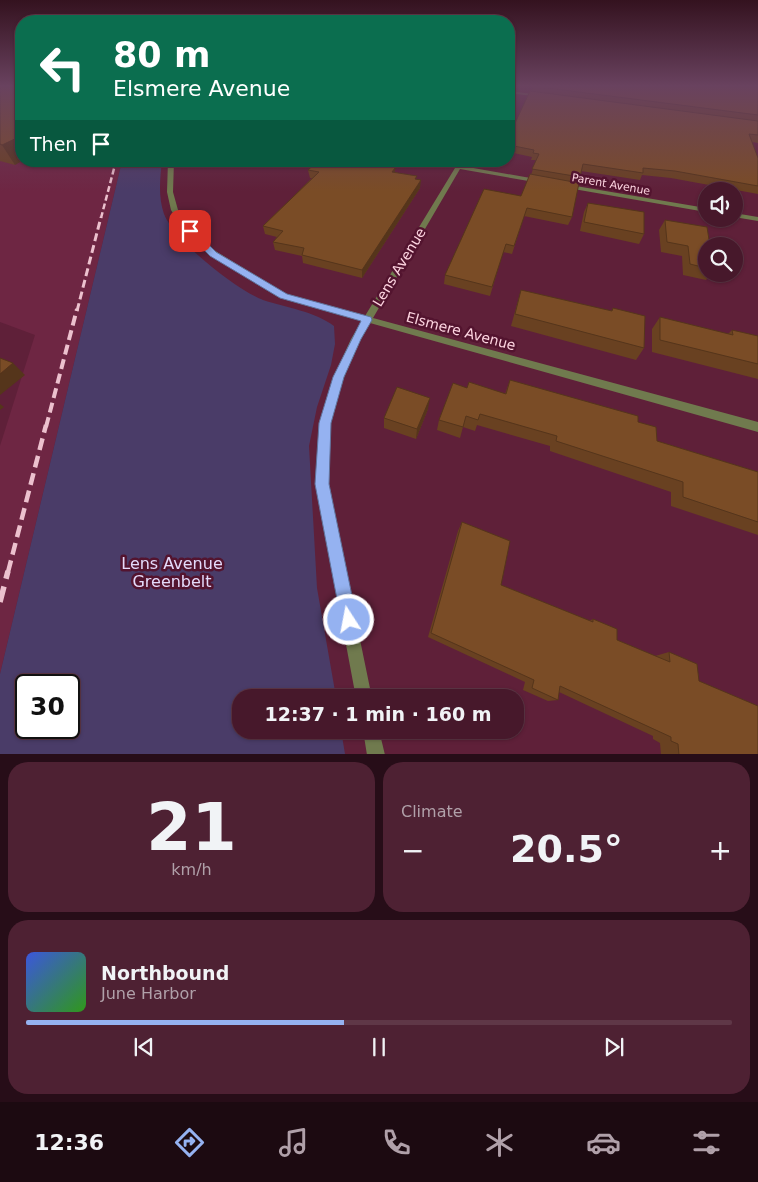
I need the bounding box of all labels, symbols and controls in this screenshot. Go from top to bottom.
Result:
icon: left [30,35,95,100]
text: 80 m [113,35,210,75]
text: Elsmere Avenue [113,76,290,101]
icon: arrive [87,130,115,158]
text: Then [30,133,77,155]
street label: Parent Avenue [571,171,651,198]
map controls [698,182,743,282]
button: sound [698,182,743,227]
pin [169,210,211,252]
icon: arrive [176,217,204,245]
street label: Lens Avenue [369,225,429,309]
button: search [698,237,743,282]
street label: Elsmere Avenue [404,309,518,353]
park label: Lens Avenue Greenbelt [121,554,223,591]
position arrow [322,593,374,645]
speed limit sign: 30 [15,674,80,739]
text: 12:37 · 1 min · 160 m [264,703,492,725]
text: 21 [146,790,237,865]
text: Climate [401,802,463,821]
text: 20.5° [510,827,623,871]
text: − [401,834,424,867]
text: + [709,834,732,867]
text: km/h [171,860,212,879]
text: Northbound [101,962,229,984]
text: June Harbor [101,984,196,1003]
icon: previous [130,1033,158,1061]
icon: pause [365,1033,393,1061]
icon: next [600,1033,628,1061]
icon: directions [172,1125,207,1160]
icon: music [276,1125,311,1160]
icon: phone [379,1125,414,1160]
icon: climate [482,1125,517,1160]
icon: car [586,1125,621,1160]
icon: filters [689,1125,724,1160]
text: 12:36 [34,1130,104,1155]

